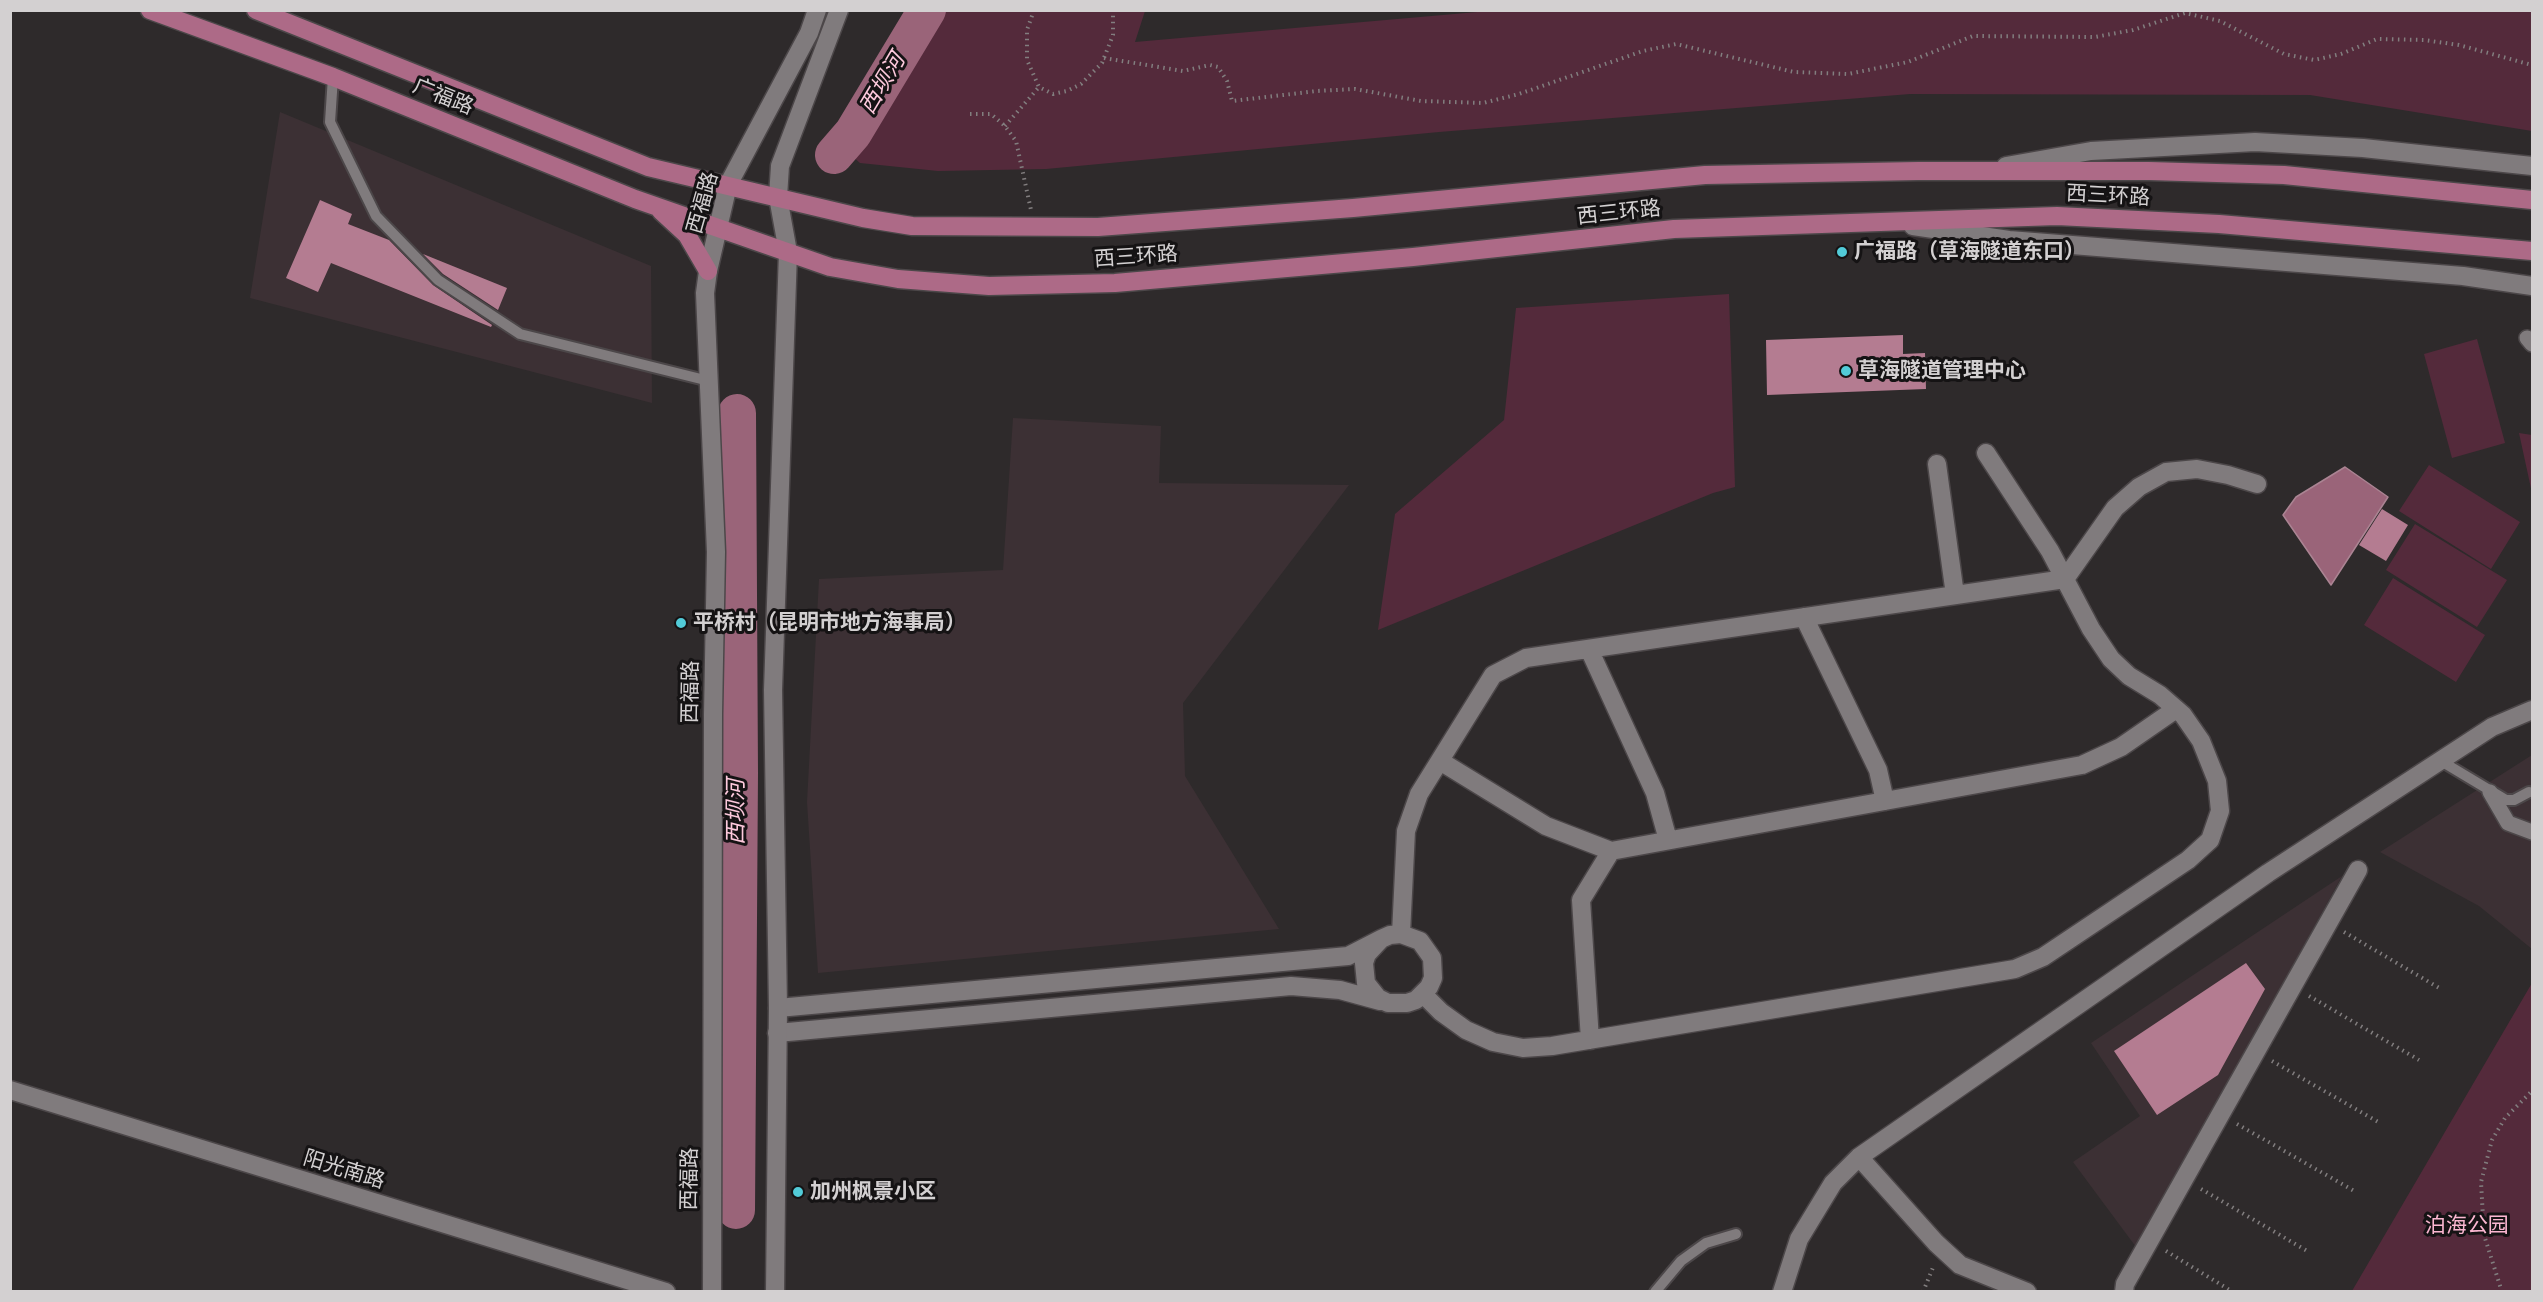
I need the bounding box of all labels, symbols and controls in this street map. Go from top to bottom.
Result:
water label: 西坝河 [855,49,911,119]
street label: 广福路 [409,74,477,120]
street label: 西福路 [682,169,724,237]
street label: 西三环路 [2065,181,2151,211]
street label: 西三环路 [1576,196,1662,230]
place label: 广福路（草海隧道东口） [1854,239,2085,265]
street label: 西三环路 [1093,242,1179,272]
marker: 广福路（草海隧道东口） [1835,245,1849,259]
place label: 草海隧道管理中心 [1858,358,2026,384]
marker: 草海隧道管理中心 [1839,364,1853,378]
place label: 平桥村（昆明市地方海事局） [693,610,966,636]
marker: 平桥村（昆明市地方海事局） [674,616,688,630]
street label: 西福路 [678,660,704,724]
water label: 西坝河 [724,779,750,845]
street label: 阳光南路 [300,1146,388,1194]
street label: 西福路 [677,1147,703,1211]
place label: 加州枫景小区 [810,1179,936,1205]
marker: 加州枫景小区 [791,1185,805,1199]
park label: 泊海公园 [2425,1213,2509,1239]

